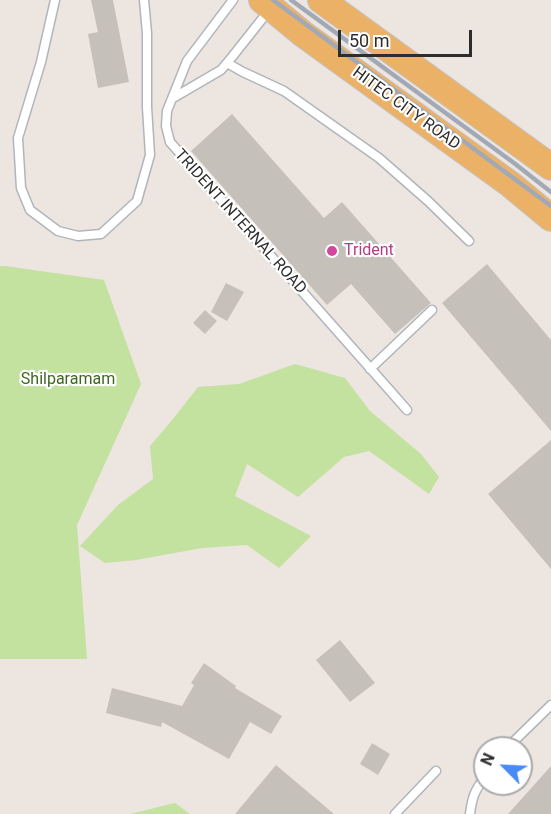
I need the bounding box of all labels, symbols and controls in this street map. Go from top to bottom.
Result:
scale bar [341,18,474,56]
text: 50 m [349,30,389,51]
street label: HITEC CITY ROAD [349,64,463,154]
street label: TRIDENT INTERNAL ROAD [170,146,310,298]
place label: Trident [344,241,394,261]
marker: Trident [325,244,339,258]
park label: Shilparamam [21,370,115,390]
north arrow [473,736,533,796]
text: N [477,750,499,768]

